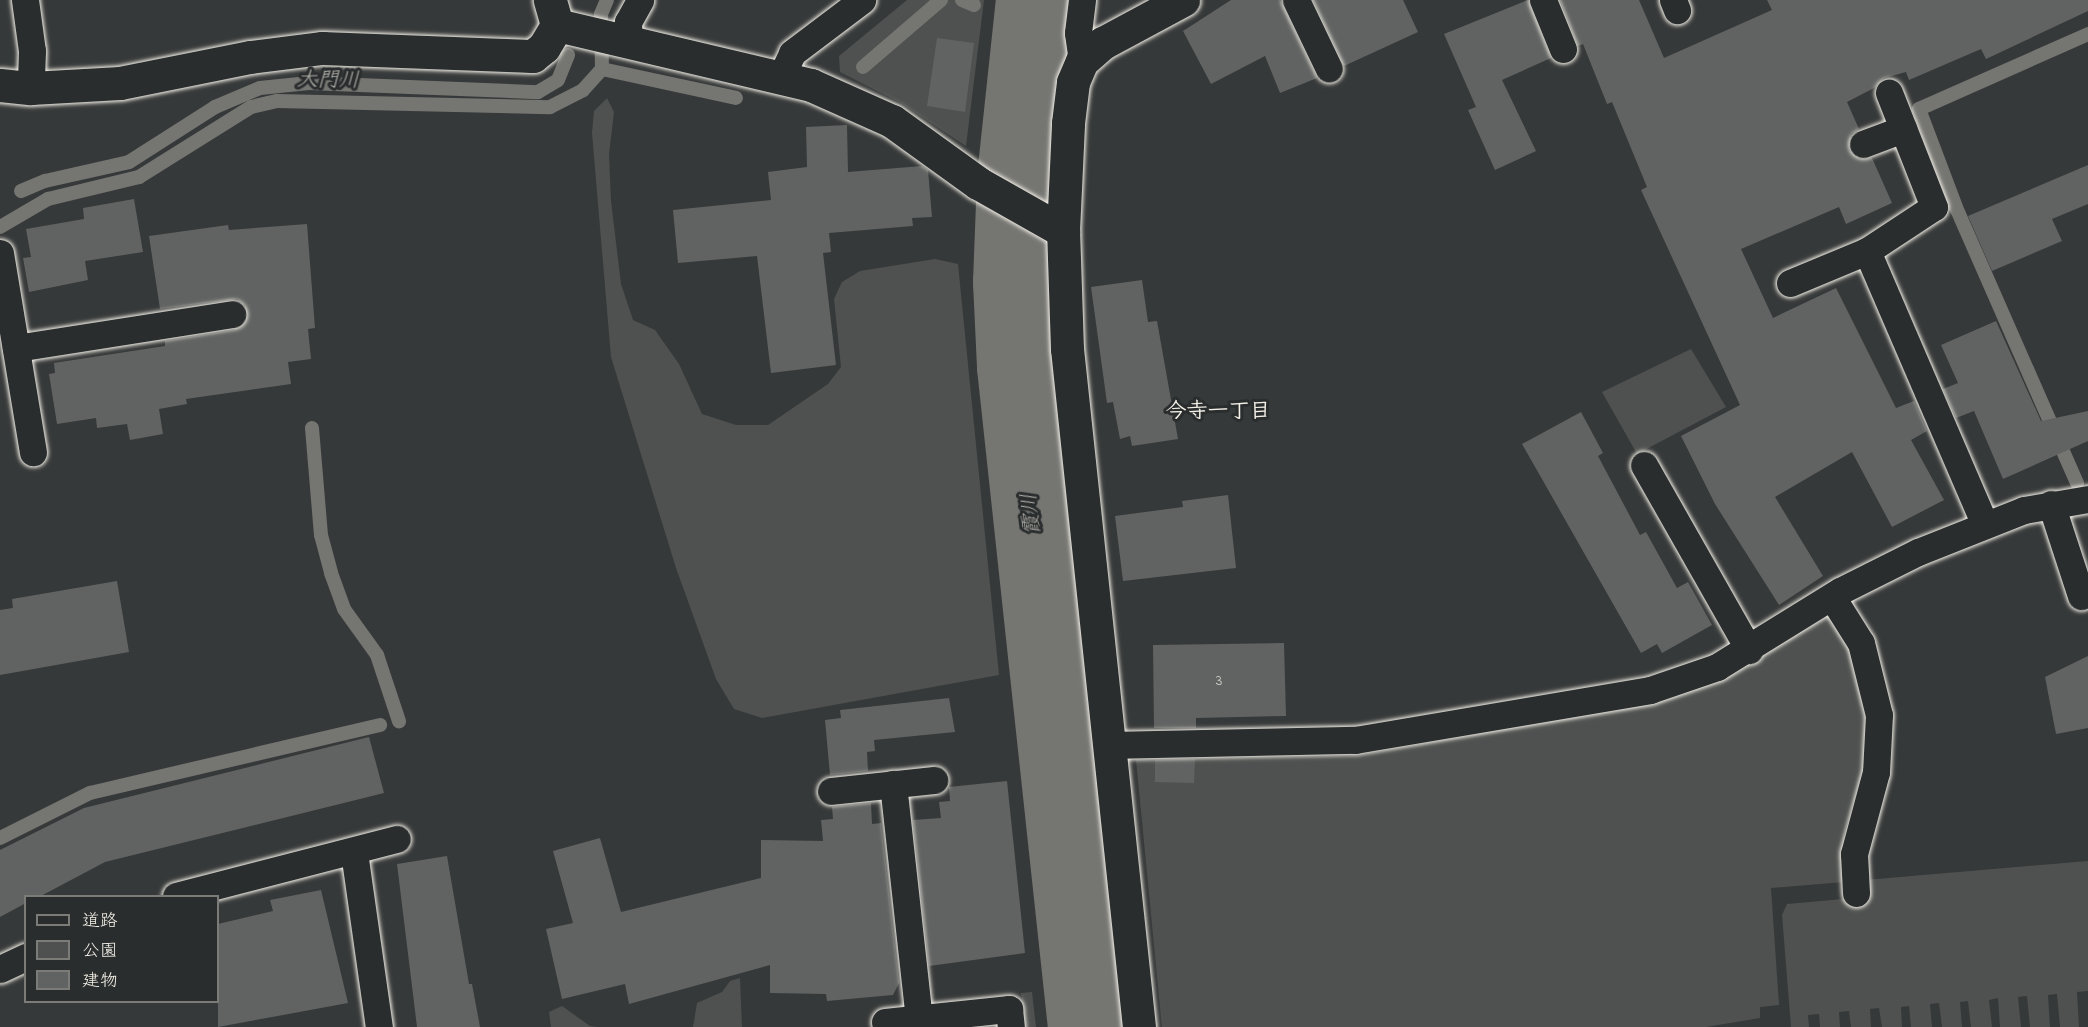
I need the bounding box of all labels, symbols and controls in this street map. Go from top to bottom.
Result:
water label: 大門川 [296,68,360,94]
district label: 今寺一丁目 [1166,399,1270,425]
water label: 霞川 [1017,492,1047,536]
house number: 3 [1216,671,1222,691]
legend [24,895,219,1003]
text: 道路 [82,909,118,935]
text: 公園 [82,939,118,965]
text: 建物 [82,969,118,995]

